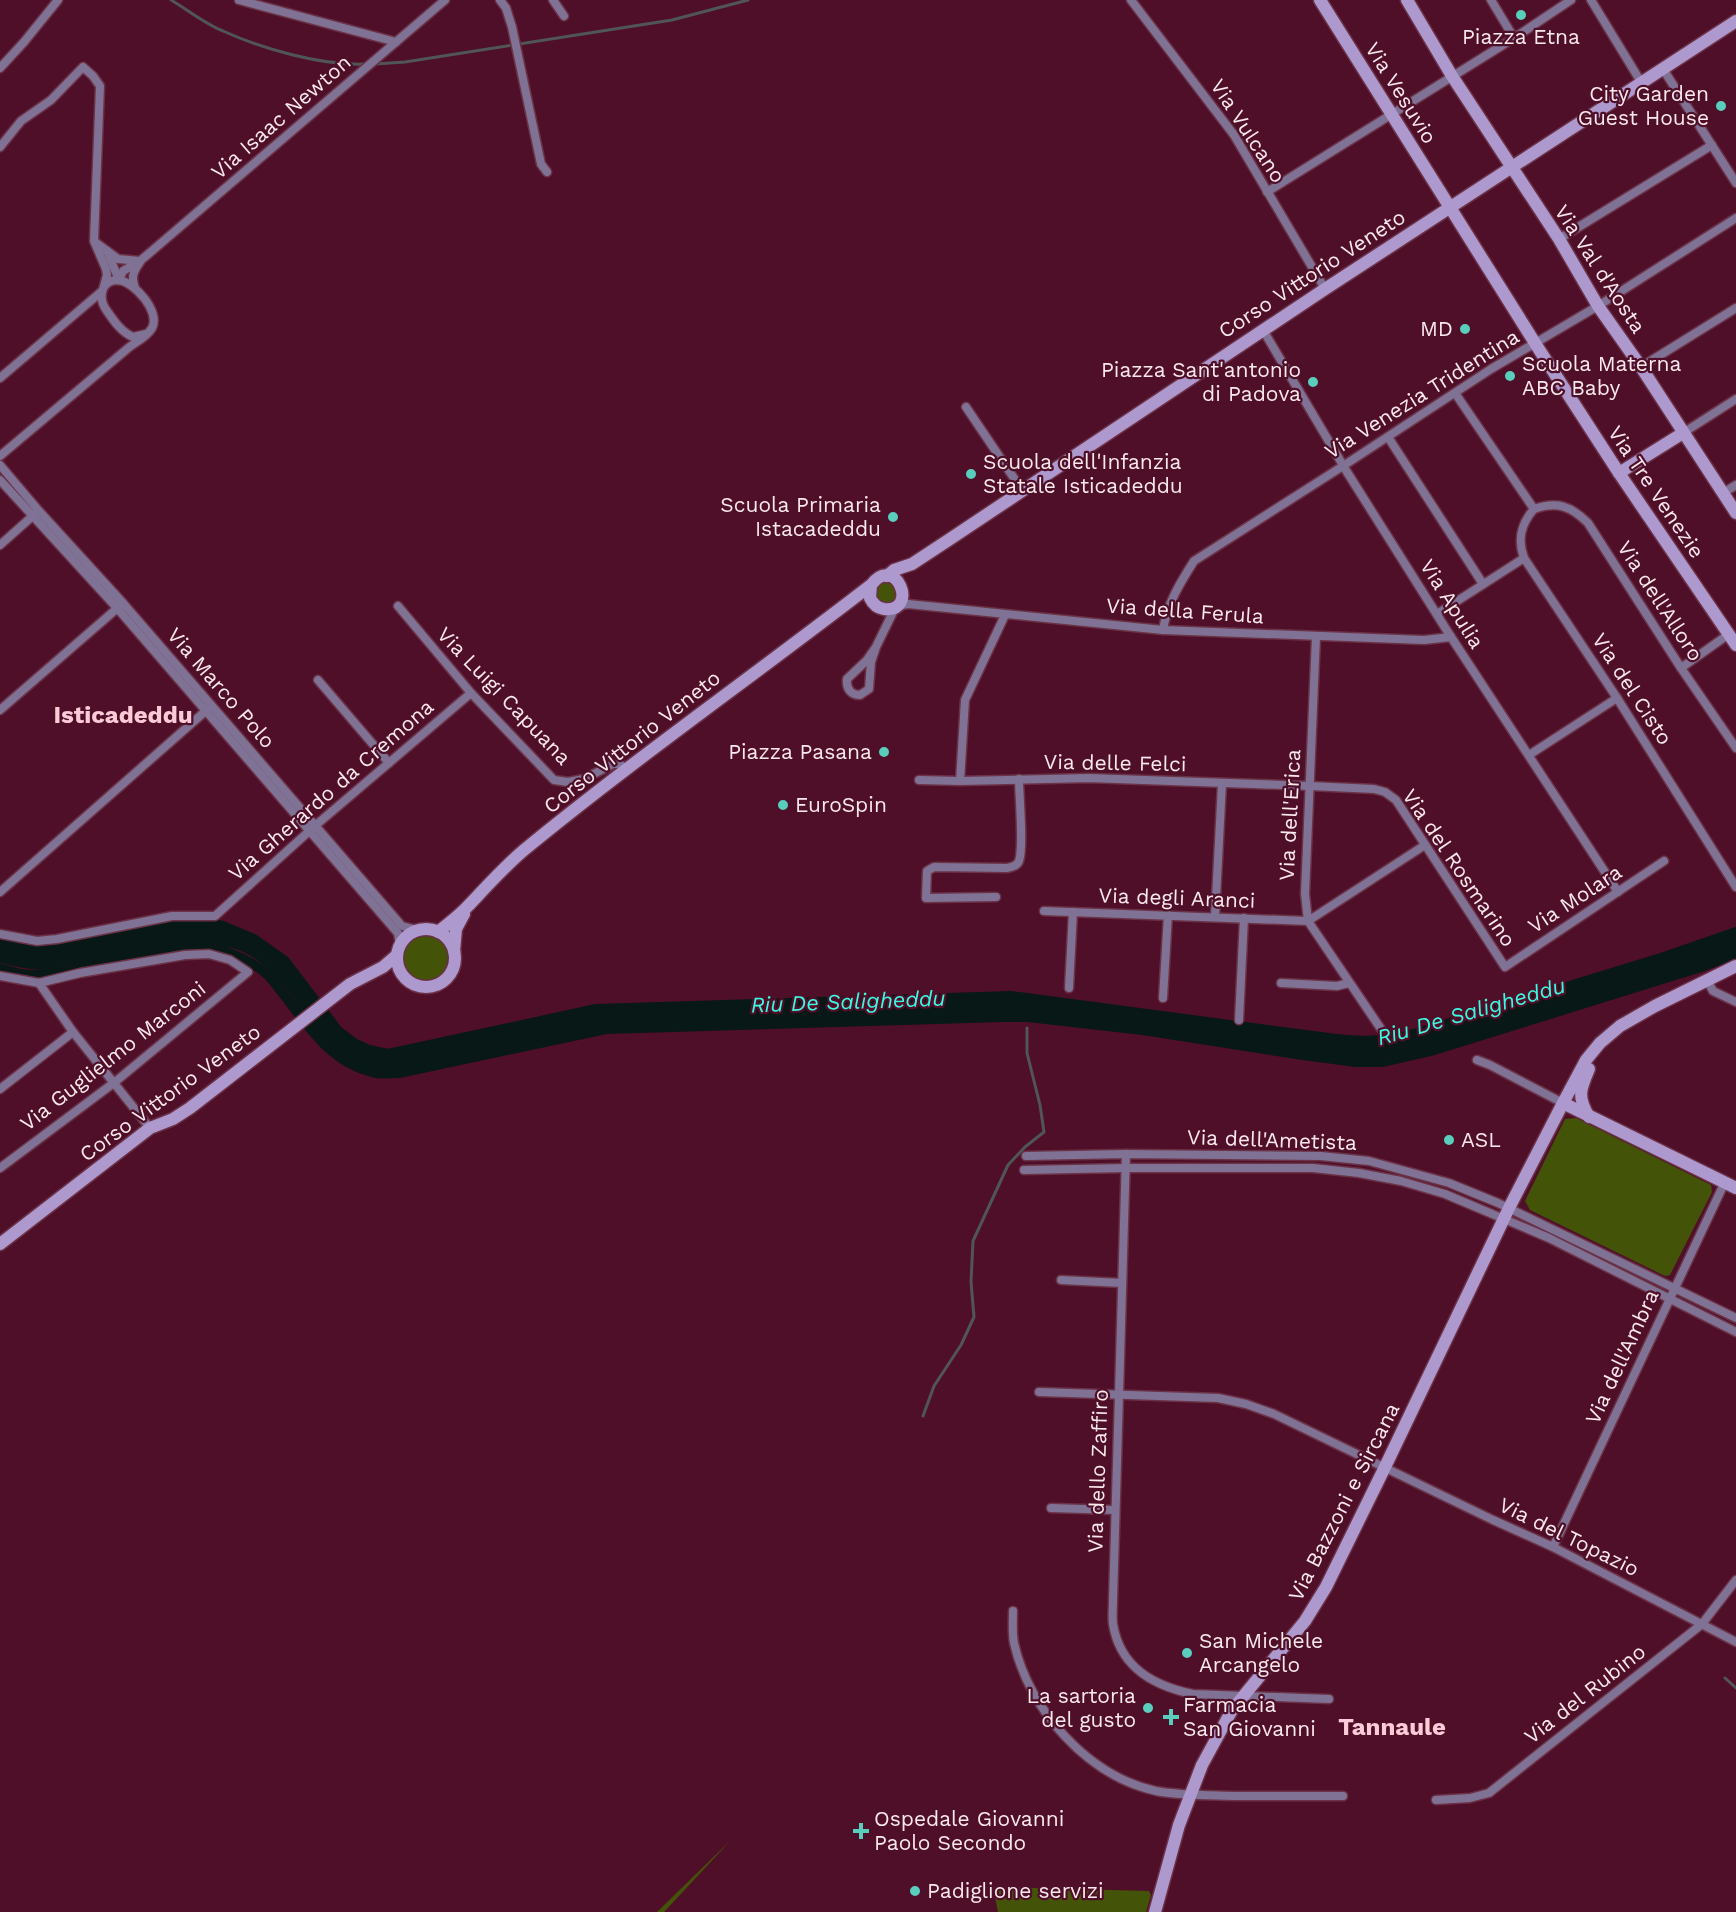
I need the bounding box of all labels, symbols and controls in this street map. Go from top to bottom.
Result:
marker: Piazza Etna [1514,8,1528,22]
place label: Piazza Etna [1462,24,1580,49]
street label: Via Vesuvio [1360,37,1442,148]
street label: Via Isaac Newton [206,49,356,184]
street label: Via Vulcano [1206,74,1291,187]
place label: City Garden Guest House [1578,81,1709,130]
marker: City Garden Guest House [1714,99,1728,113]
street label: Via Val d'Aosta [1550,200,1651,338]
street label: Corso Vittorio Veneto [1214,204,1410,343]
place label: MD [1420,316,1453,341]
marker: MD [1458,322,1472,336]
street label: Via Venezia Tridentina [1320,323,1524,464]
place label: Scuola Materna ABC Baby [1522,351,1682,400]
place label: Piazza Sant'antonio di Padova [1101,357,1301,406]
marker: Scuola Materna ABC Baby [1503,369,1517,383]
marker: Piazza Sant'antonio di Padova [1306,375,1320,389]
street label: Via Tre Venezie [1603,421,1710,563]
place label: Scuola dell'Infanzia Statale Isticadeddu [983,449,1183,498]
marker: Scuola dell'Infanzia Statale Isticadeddu [964,467,978,481]
place label: Scuola Primaria Istacadeddu [720,492,881,541]
marker: Scuola Primaria Istacadeddu [886,510,900,524]
street label: Via dell'Alloro [1612,536,1709,666]
street label: Via Apulia [1415,554,1490,653]
street label: Via della Ferula [1105,593,1265,628]
street label: Via Marco Polo [162,622,280,753]
street label: Via Luigi Capuana [432,622,577,770]
street label: Via del Cisto [1587,628,1678,749]
street label: Corso Vittorio Veneto [538,665,725,818]
street label: Via Gherardo da Cremona [223,694,438,885]
district label: Isticadeddu [53,701,193,729]
place label: Piazza Pasana [728,739,872,764]
marker: Piazza Pasana [877,745,891,759]
street label: Via delle Felci [1043,749,1187,776]
street label: Via dell'Erica [1274,749,1305,881]
street label: Via del Rosmarino [1397,784,1521,951]
place label: EuroSpin [795,792,887,817]
marker: EuroSpin [776,798,790,812]
street label: Via Molara [1523,859,1626,938]
street label: Via degli Aranci [1098,882,1256,913]
water label: Riu De Saligheddu [1374,973,1568,1050]
street label: Via Guglielmo Marconi [15,975,210,1136]
water label: Riu De Saligheddu [750,986,946,1017]
street label: Corso Vittorio Veneto [74,1019,265,1167]
street label: Via dell'Ametista [1187,1124,1358,1155]
place label: ASL [1461,1127,1501,1152]
marker: ASL [1442,1133,1456,1147]
street label: Via dell'Ambra [1579,1286,1664,1428]
street label: Via dello Zaffiro [1082,1389,1113,1553]
street label: Via Bazzoni e Sircana [1283,1398,1404,1605]
street label: Via del Topazio [1495,1492,1643,1581]
place label: San Michele Arcangelo [1199,1628,1323,1677]
street label: Via del Rubino [1519,1639,1650,1749]
marker: San Michele Arcangelo [1180,1646,1194,1660]
place label: La sartoria del gusto [1027,1683,1136,1732]
place label: Farmacia San Giovanni [1183,1692,1316,1741]
marker: La sartoria del gusto [1141,1701,1155,1715]
marker: Farmacia San Giovanni [1164,1710,1178,1724]
district label: Tannaule [1338,1713,1446,1741]
place label: Ospedale Giovanni Paolo Secondo [874,1806,1064,1855]
marker: Ospedale Giovanni Paolo Secondo [852,1822,870,1840]
place label: Padiglione servizi [927,1878,1104,1903]
marker: Padiglione servizi [908,1884,922,1898]

